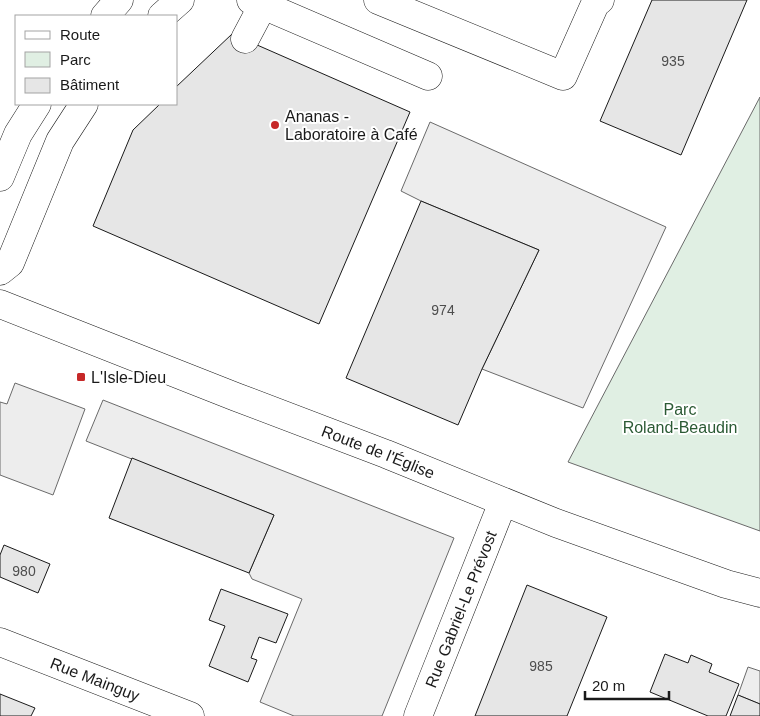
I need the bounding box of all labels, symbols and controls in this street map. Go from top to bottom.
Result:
legend [15,15,178,105]
text: Route [60,26,100,43]
text: Parc [60,51,91,68]
house number: 935 [661,53,685,69]
text: Bâtiment [60,76,120,93]
place label: Ananas - Laboratoire à Café [285,108,418,143]
marker: Ananas - Laboratoire à Café [269,119,281,131]
house number: 974 [431,302,455,318]
place label: L'Isle-Dieu [91,369,166,386]
marker: L'Isle-Dieu [75,371,87,383]
park label: Parc Roland-Beaudin [623,401,737,436]
street label: Route de l'Église [319,422,437,482]
street label: Rue Gabriel-Le Prévost [422,528,500,690]
house number: 980 [12,563,36,579]
street label: Rue Mainguy [48,654,142,705]
house number: 985 [529,658,553,674]
scale bar [585,668,669,700]
text: 20 m [592,677,625,694]

